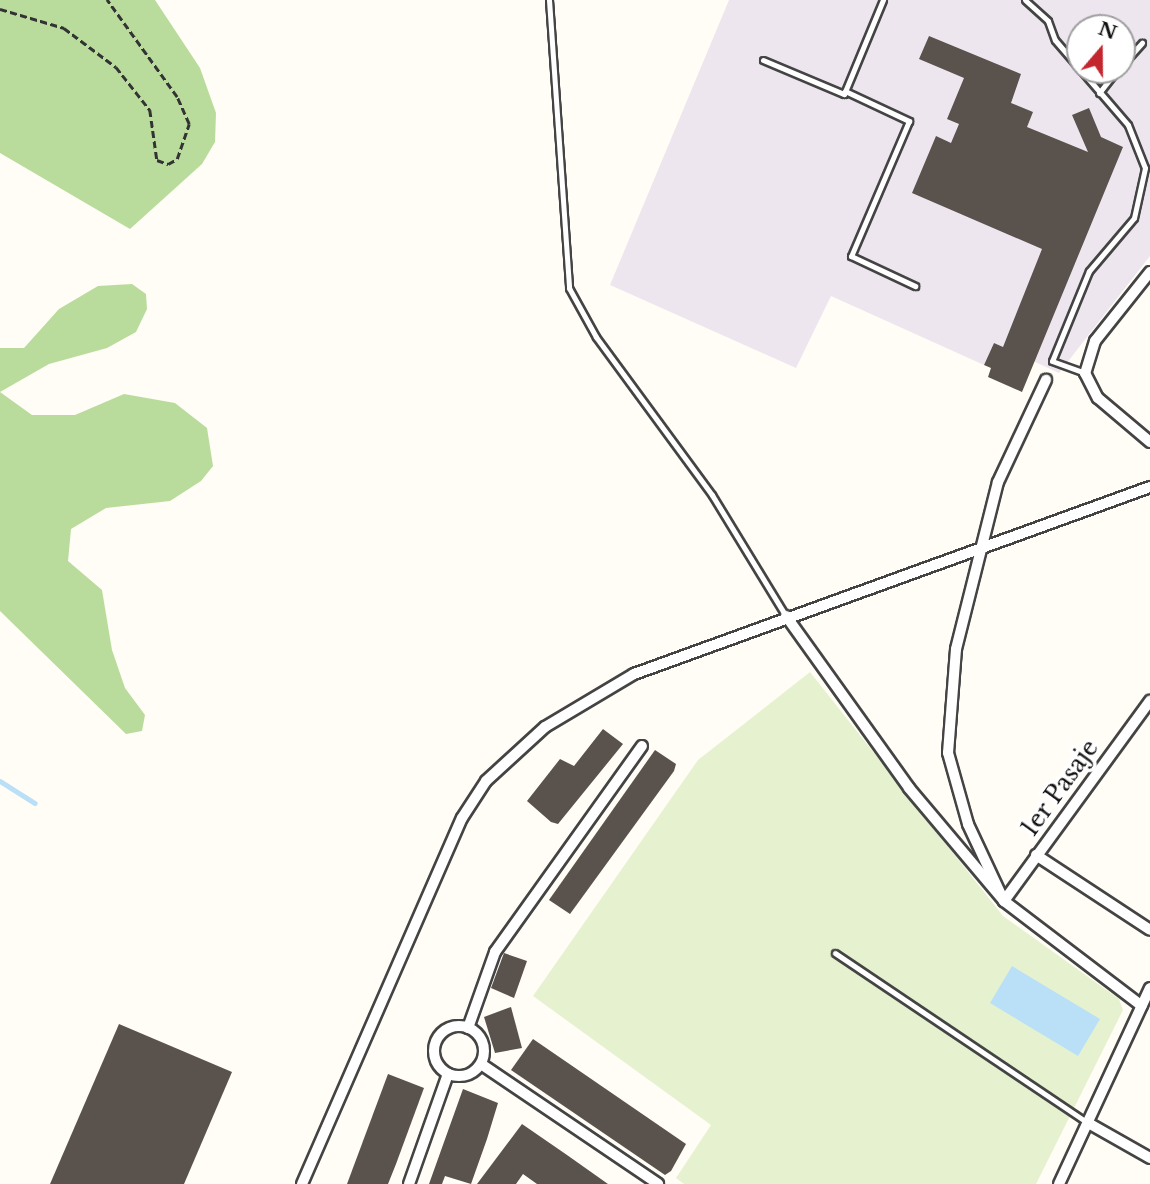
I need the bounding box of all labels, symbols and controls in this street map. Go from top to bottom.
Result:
north arrow [1066,14,1136,84]
text: N [1095,17,1120,45]
street label: 1er Pasaje [1016,734,1104,842]

